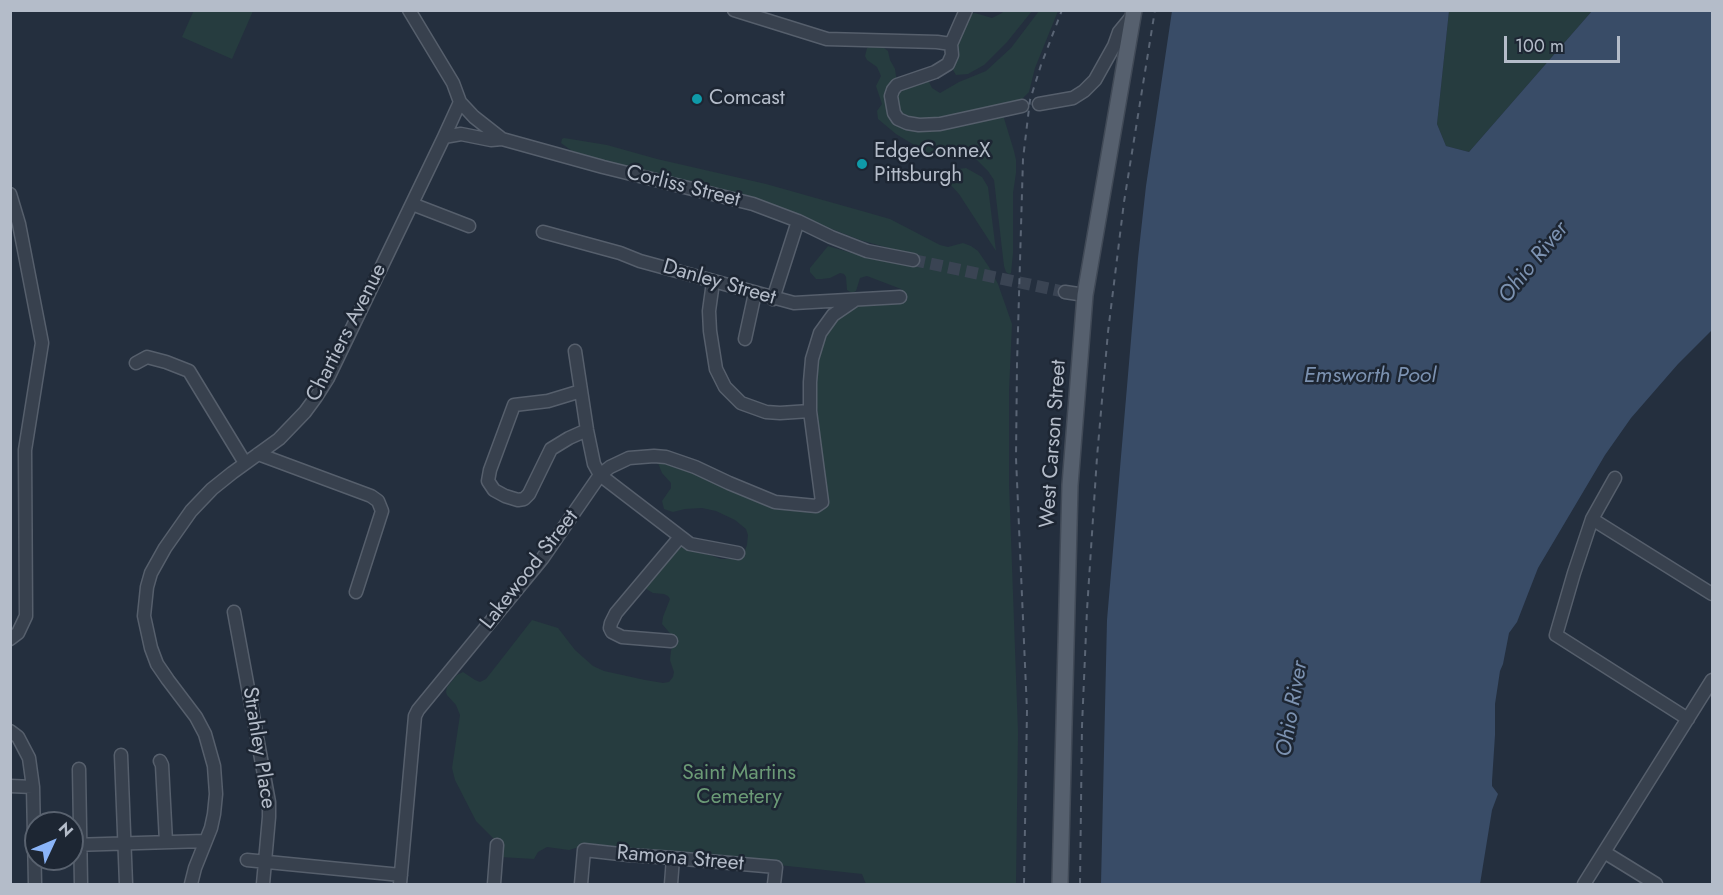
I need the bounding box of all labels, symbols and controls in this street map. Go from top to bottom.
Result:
scale bar [1507,24,1622,62]
text: 100 m [1515,33,1564,59]
place label: Comcast [709,86,785,112]
marker: Comcast [690,92,704,106]
place label: EdgeConneX Pittsburgh [874,139,991,189]
marker: EdgeConneX Pittsburgh [855,157,869,171]
street label: Corliss Street [623,161,743,213]
water label: Ohio River [1493,217,1575,309]
street label: Danley Street [660,255,778,311]
street label: Chartiers Avenue [301,260,393,406]
street label: West Carson Street [1036,359,1072,529]
water label: Emsworth Pool [1304,364,1436,390]
street label: Lakewood Street [476,505,584,635]
water label: Ohio River [1272,659,1314,759]
street label: Strahley Place [236,685,280,811]
park label: Saint Martins Cemetery [682,761,796,811]
north arrow [24,811,84,871]
text: N [53,817,79,842]
street label: Ramona Street [616,841,744,877]

